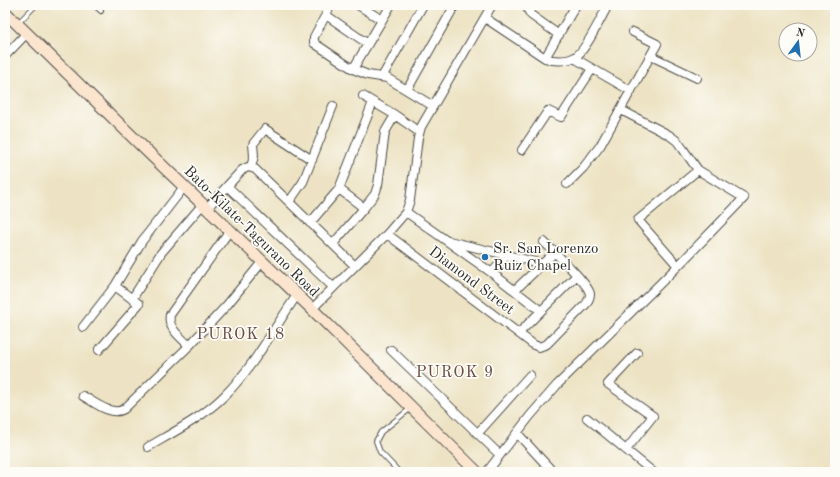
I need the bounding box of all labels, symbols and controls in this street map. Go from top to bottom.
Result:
north arrow [778,22,818,62]
text: N [795,27,806,40]
street label: Bato-Kilate-Tagurano Road [181,164,321,300]
place label: Sr. San Lorenzo Ruiz Chapel [493,242,599,274]
street label: Diamond Street [426,244,517,318]
marker: Sr. San Lorenzo Ruiz Chapel [480,252,490,262]
district label: PUROK 18 [197,327,285,343]
district label: PUROK 9 [416,365,494,381]

